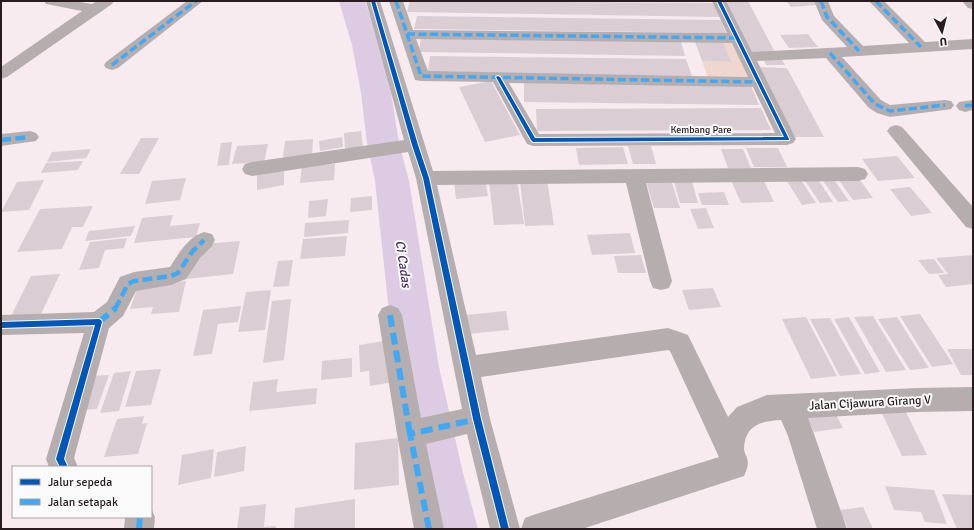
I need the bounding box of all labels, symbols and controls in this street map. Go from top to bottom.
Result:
north arrow [922,12,962,52]
text: U [939,35,948,48]
street label: Kembang Pare [670,124,732,136]
water label: Ci Cadas [392,239,414,290]
street label: Jalan Cijawura Girang V [809,392,931,414]
legend [12,466,152,518]
text: Jalur sepeda [48,475,112,490]
text: Jalan setapak [48,495,118,510]

